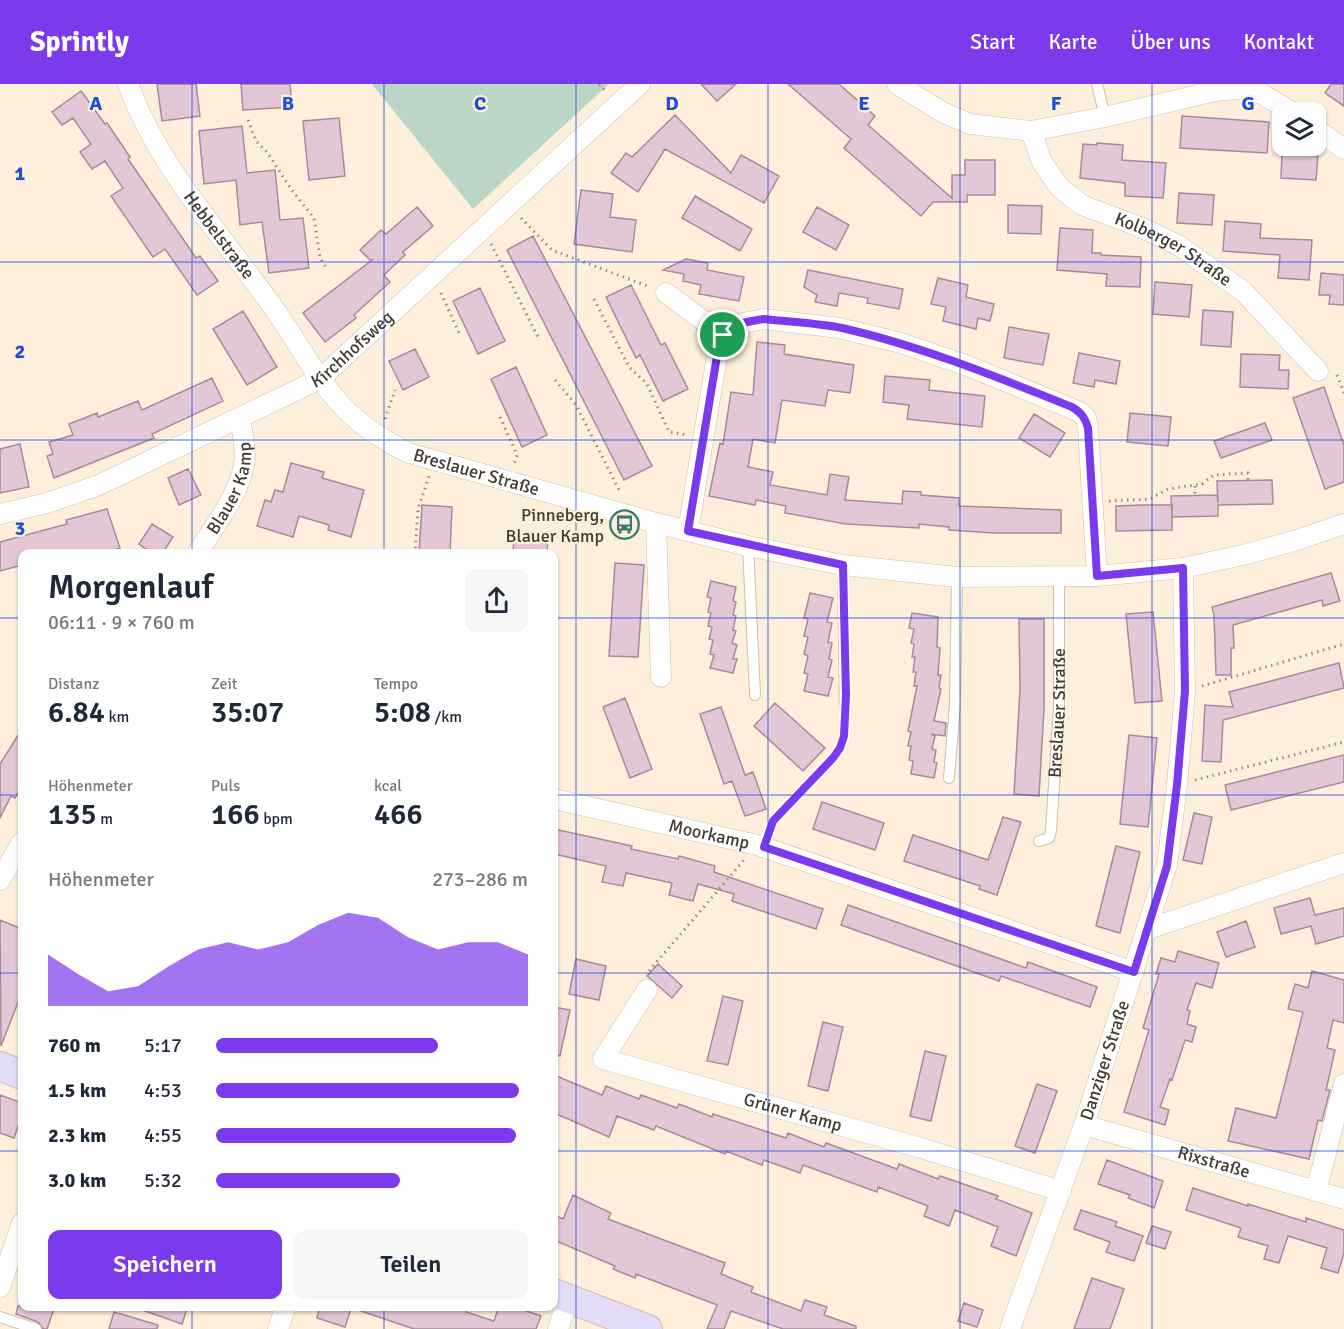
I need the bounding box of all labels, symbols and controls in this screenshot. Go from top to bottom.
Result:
text: Sprintly [30,25,129,59]
text: Start [970,29,1015,55]
text: Karte [1048,29,1097,55]
text: Über uns [1130,29,1211,55]
text: Kontakt [1244,29,1314,55]
text: A [90,91,103,116]
text: B [282,91,294,116]
text: C [474,91,486,116]
text: D [665,91,679,116]
text: E [858,91,870,116]
text: F [1051,91,1062,116]
text: G [1241,91,1255,116]
map controls [1272,102,1326,156]
button: layers [1272,102,1326,156]
text: 1 [15,161,26,186]
street label: Hebbelstraße [179,187,259,283]
street label: Kolberger Straße [1112,207,1236,291]
street label: Kirchhofsweg [307,306,398,393]
pin [697,309,748,360]
icon: arrive [706,318,739,351]
text: 2 [15,339,25,364]
street label: Blauer Kamp [202,441,256,538]
street label: Breslauer Straße [411,444,542,500]
place label: Pinneberg, Blauer Kamp [506,504,604,547]
bus stop icon: Pinneberg, Blauer Kamp [609,509,641,541]
text: 3 [15,516,25,541]
text: Morgenlauf [48,567,213,608]
button: share [465,569,528,632]
text: 06:11 · 9 × 760 m [48,610,195,635]
street label: Breslauer Straße [1043,648,1070,779]
text: Distanz [48,674,99,694]
text: Zeit [211,674,237,694]
text: Tempo [374,674,418,694]
text: 6.84 [48,694,105,731]
text: 35:07 [211,694,284,731]
text: 5:08 [374,694,431,731]
text: km [105,707,129,727]
text: /km [431,707,462,727]
text: Höhenmeter [48,776,133,796]
text: Puls [211,776,240,796]
text: kcal [374,776,402,796]
text: 135 [48,796,97,833]
text: 166 [211,796,260,833]
text: 466 [374,796,423,833]
text: m [97,809,113,829]
text: bpm [260,809,293,829]
street label: Moorkamp [667,814,751,854]
text: Höhenmeter [48,867,154,892]
text: 273–286 m [432,867,528,892]
street label: Danziger Straße [1075,997,1134,1123]
text: 760 m [48,1033,101,1058]
text: 5:17 [144,1033,182,1058]
text: 1.5 km [48,1078,106,1103]
text: 4:53 [144,1078,182,1103]
street label: Grüner Kamp [741,1088,845,1136]
text: 2.3 km [48,1123,106,1148]
text: 4:55 [144,1123,182,1148]
street label: Rixstraße [1175,1141,1252,1183]
text: 3.0 km [48,1168,106,1193]
text: 5:32 [144,1168,182,1193]
button: Speichern [48,1230,282,1299]
button: Teilen [294,1230,528,1299]

